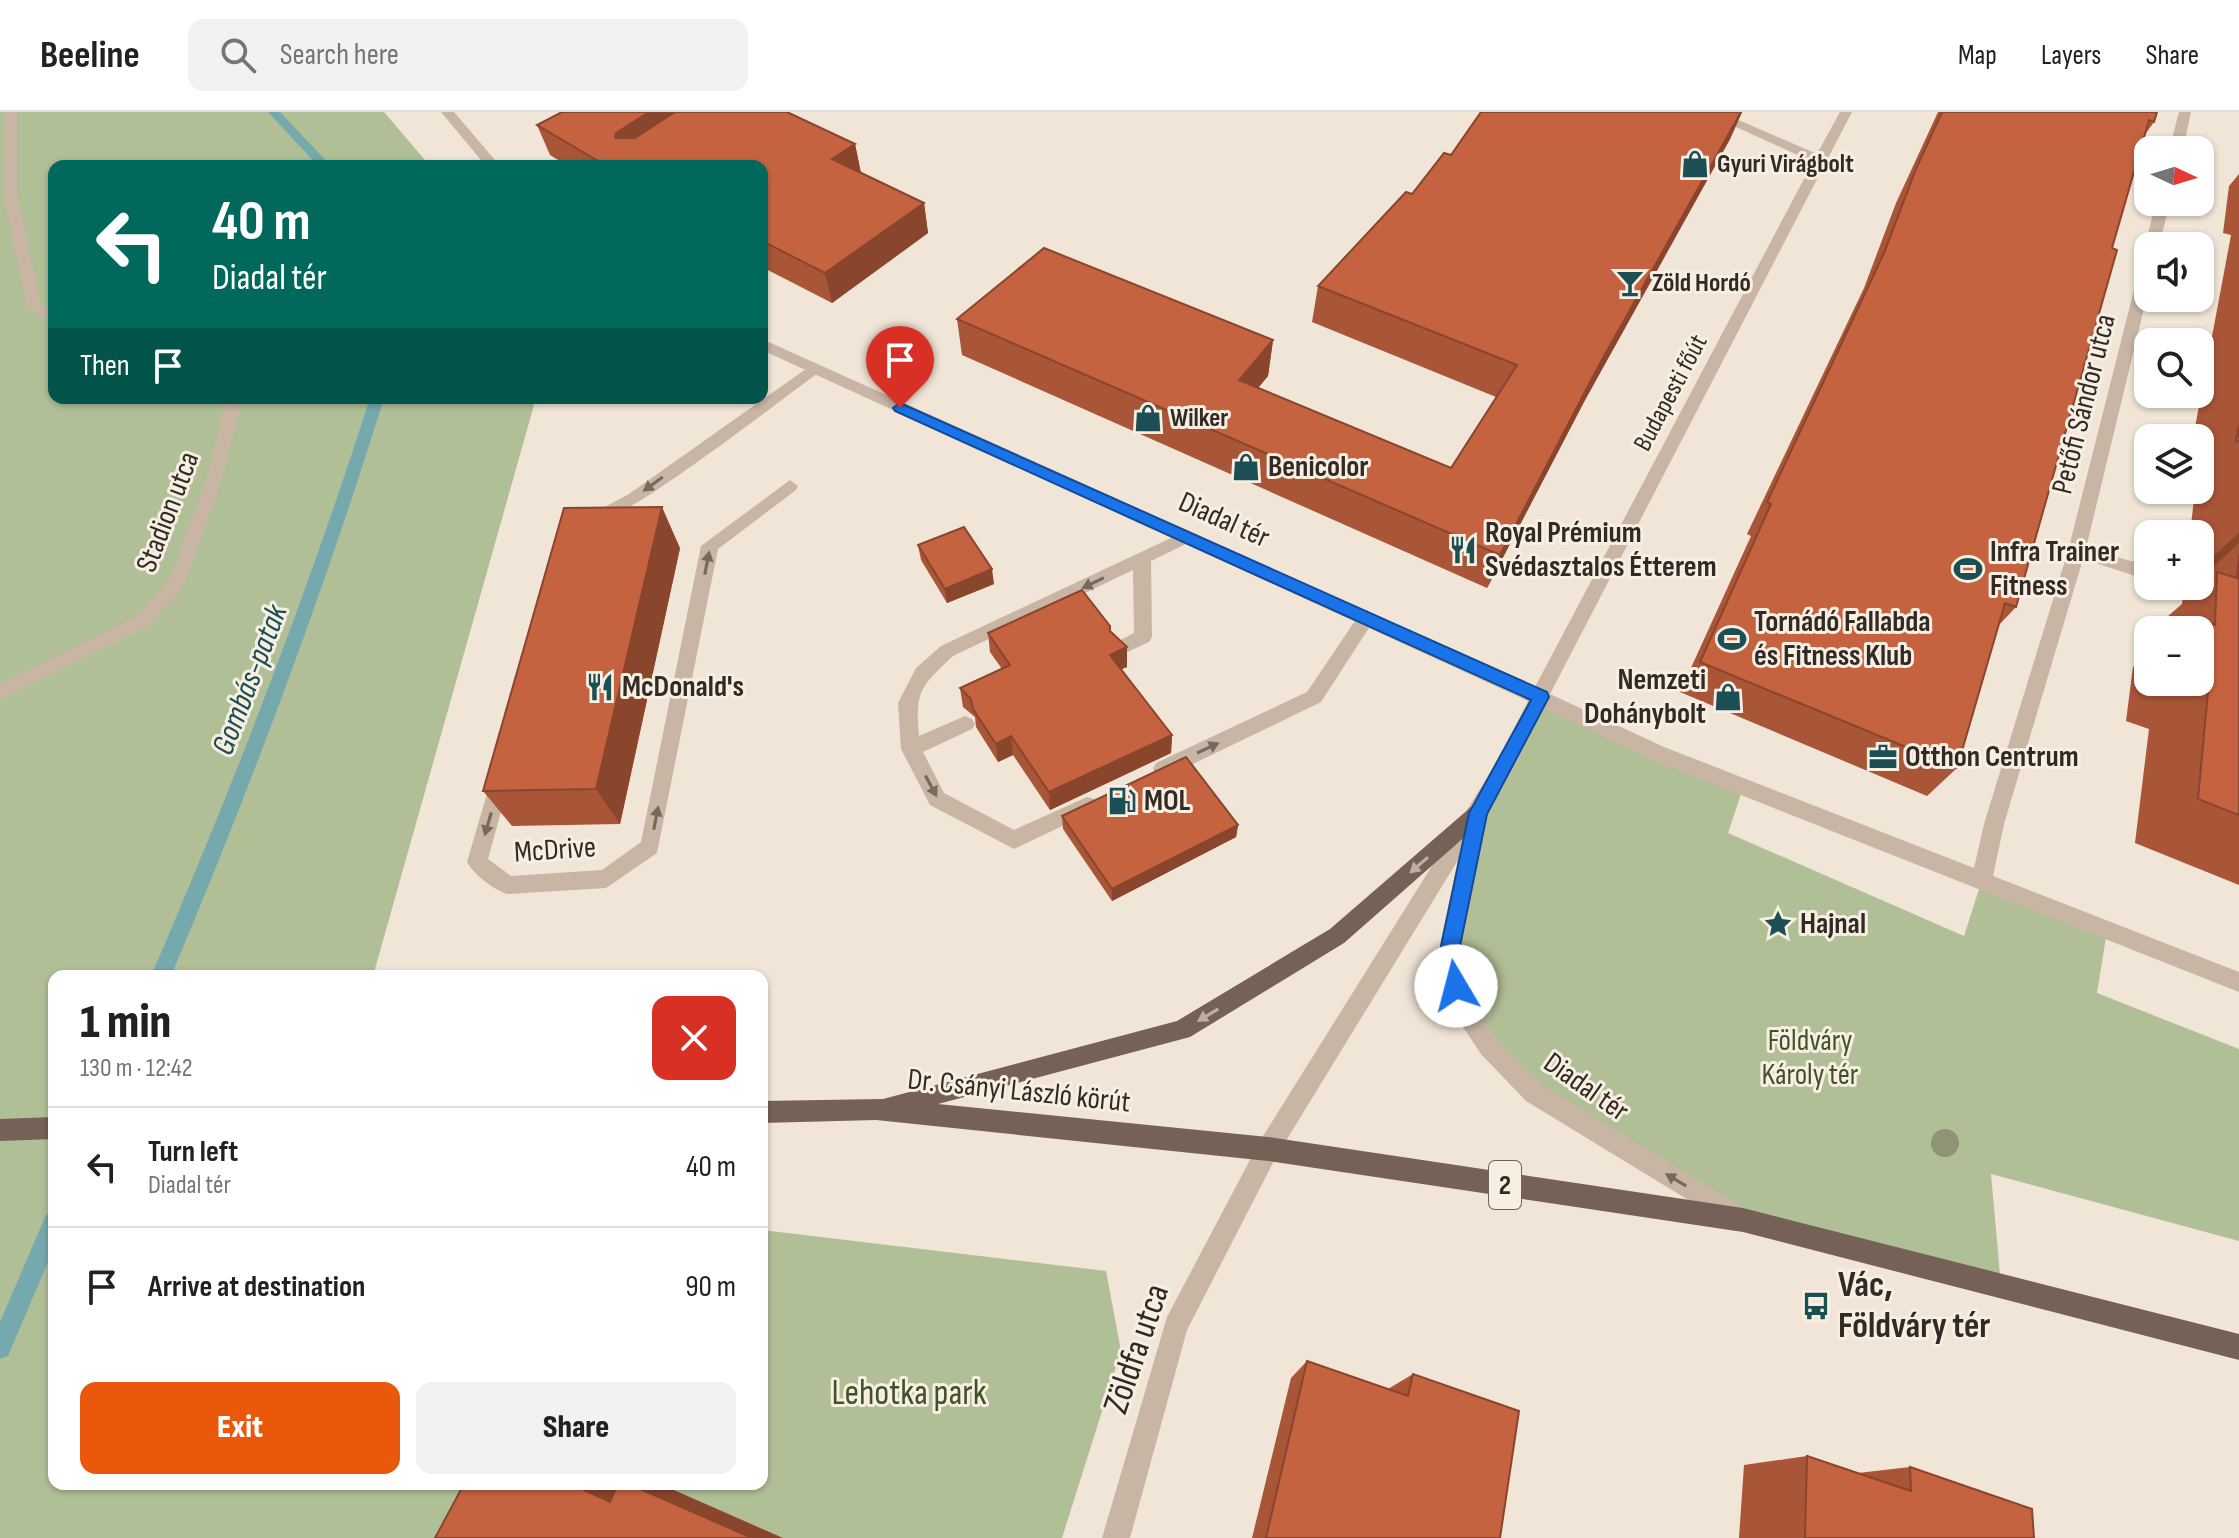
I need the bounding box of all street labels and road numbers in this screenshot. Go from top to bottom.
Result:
street label: Petőfi Sándor utca [2044,310,2124,498]
street label: Budapesti főút [1627,329,1715,456]
street label: Stadion utca [129,447,207,577]
street label: Diadal tér [1173,484,1275,556]
street label: McDrive [513,829,597,871]
street label: Diadal tér [1536,1045,1636,1129]
street label: Dr. Csányi László körút [906,1061,1132,1121]
road number: 2 [1489,1161,1521,1209]
street label: Zöldfa utca [1095,1279,1179,1419]

